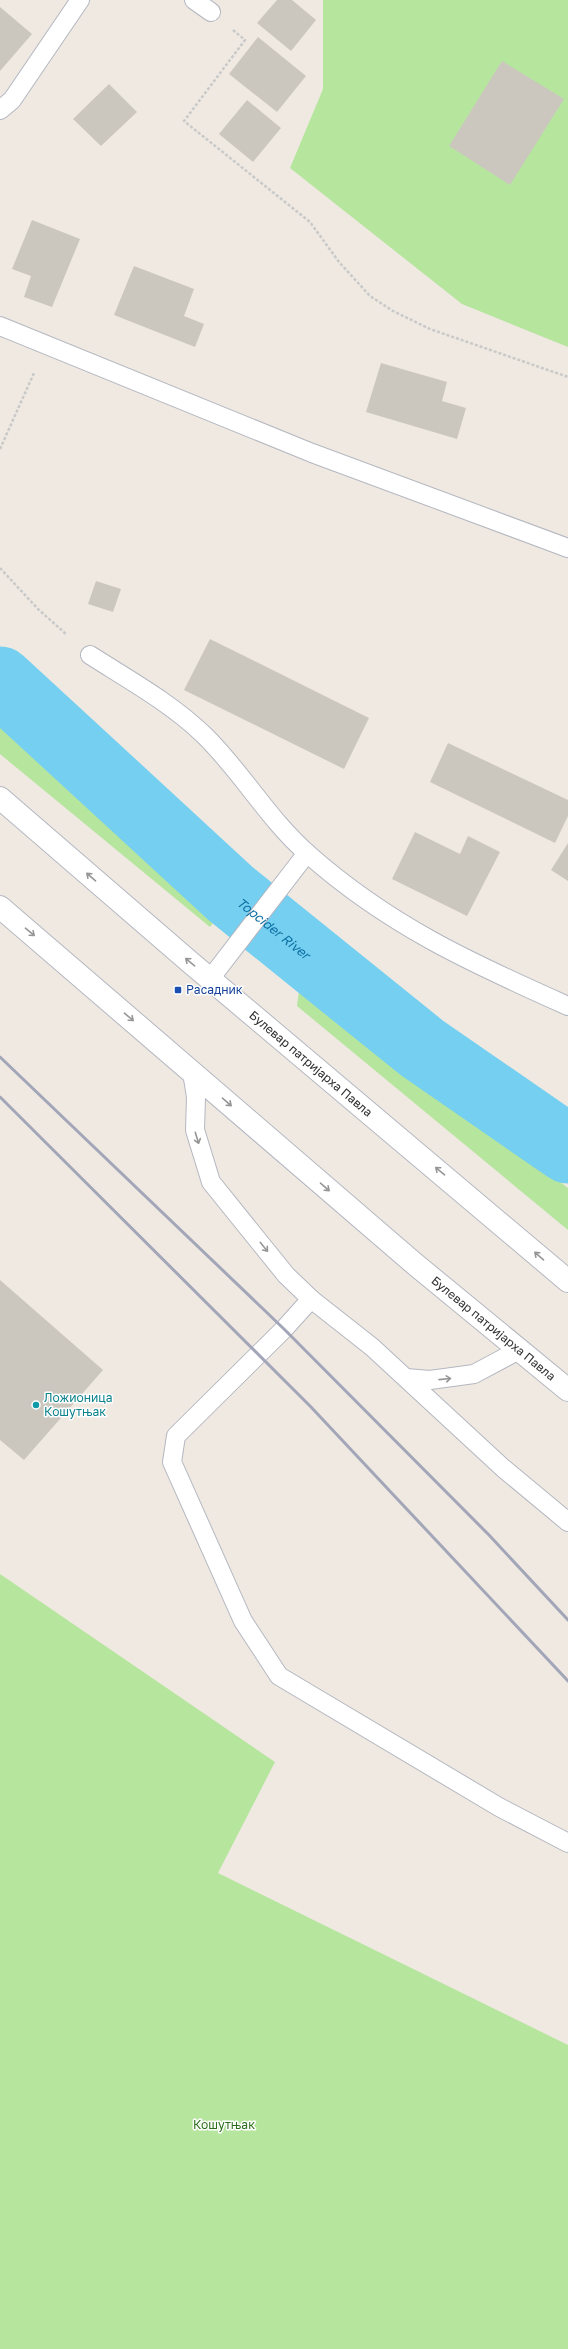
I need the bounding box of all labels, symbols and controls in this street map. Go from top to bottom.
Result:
one-way arrow [86,872,97,881]
water label: Topcider River [234,894,315,964]
one-way arrow [25,928,35,937]
one-way arrow [184,957,195,966]
place label: Расадник [186,982,243,997]
marker: Расадник [173,985,183,995]
street label: Булевар патријарха Павла [246,1007,376,1120]
one-way arrow [124,1012,134,1021]
one-way arrow [222,1097,232,1107]
one-way arrow [194,1131,201,1144]
one-way arrow [434,1167,445,1176]
one-way arrow [320,1182,331,1191]
one-way arrow [259,1242,268,1253]
one-way arrow [533,1251,544,1260]
street label: Булевар патријарха Павла [429,1273,559,1384]
one-way arrow [438,1375,451,1382]
place label: Ложионица Кошутњак [44,1390,113,1419]
marker: Ложионица Кошутњак [31,1400,41,1410]
park label: Кошутњак [193,2117,255,2132]

